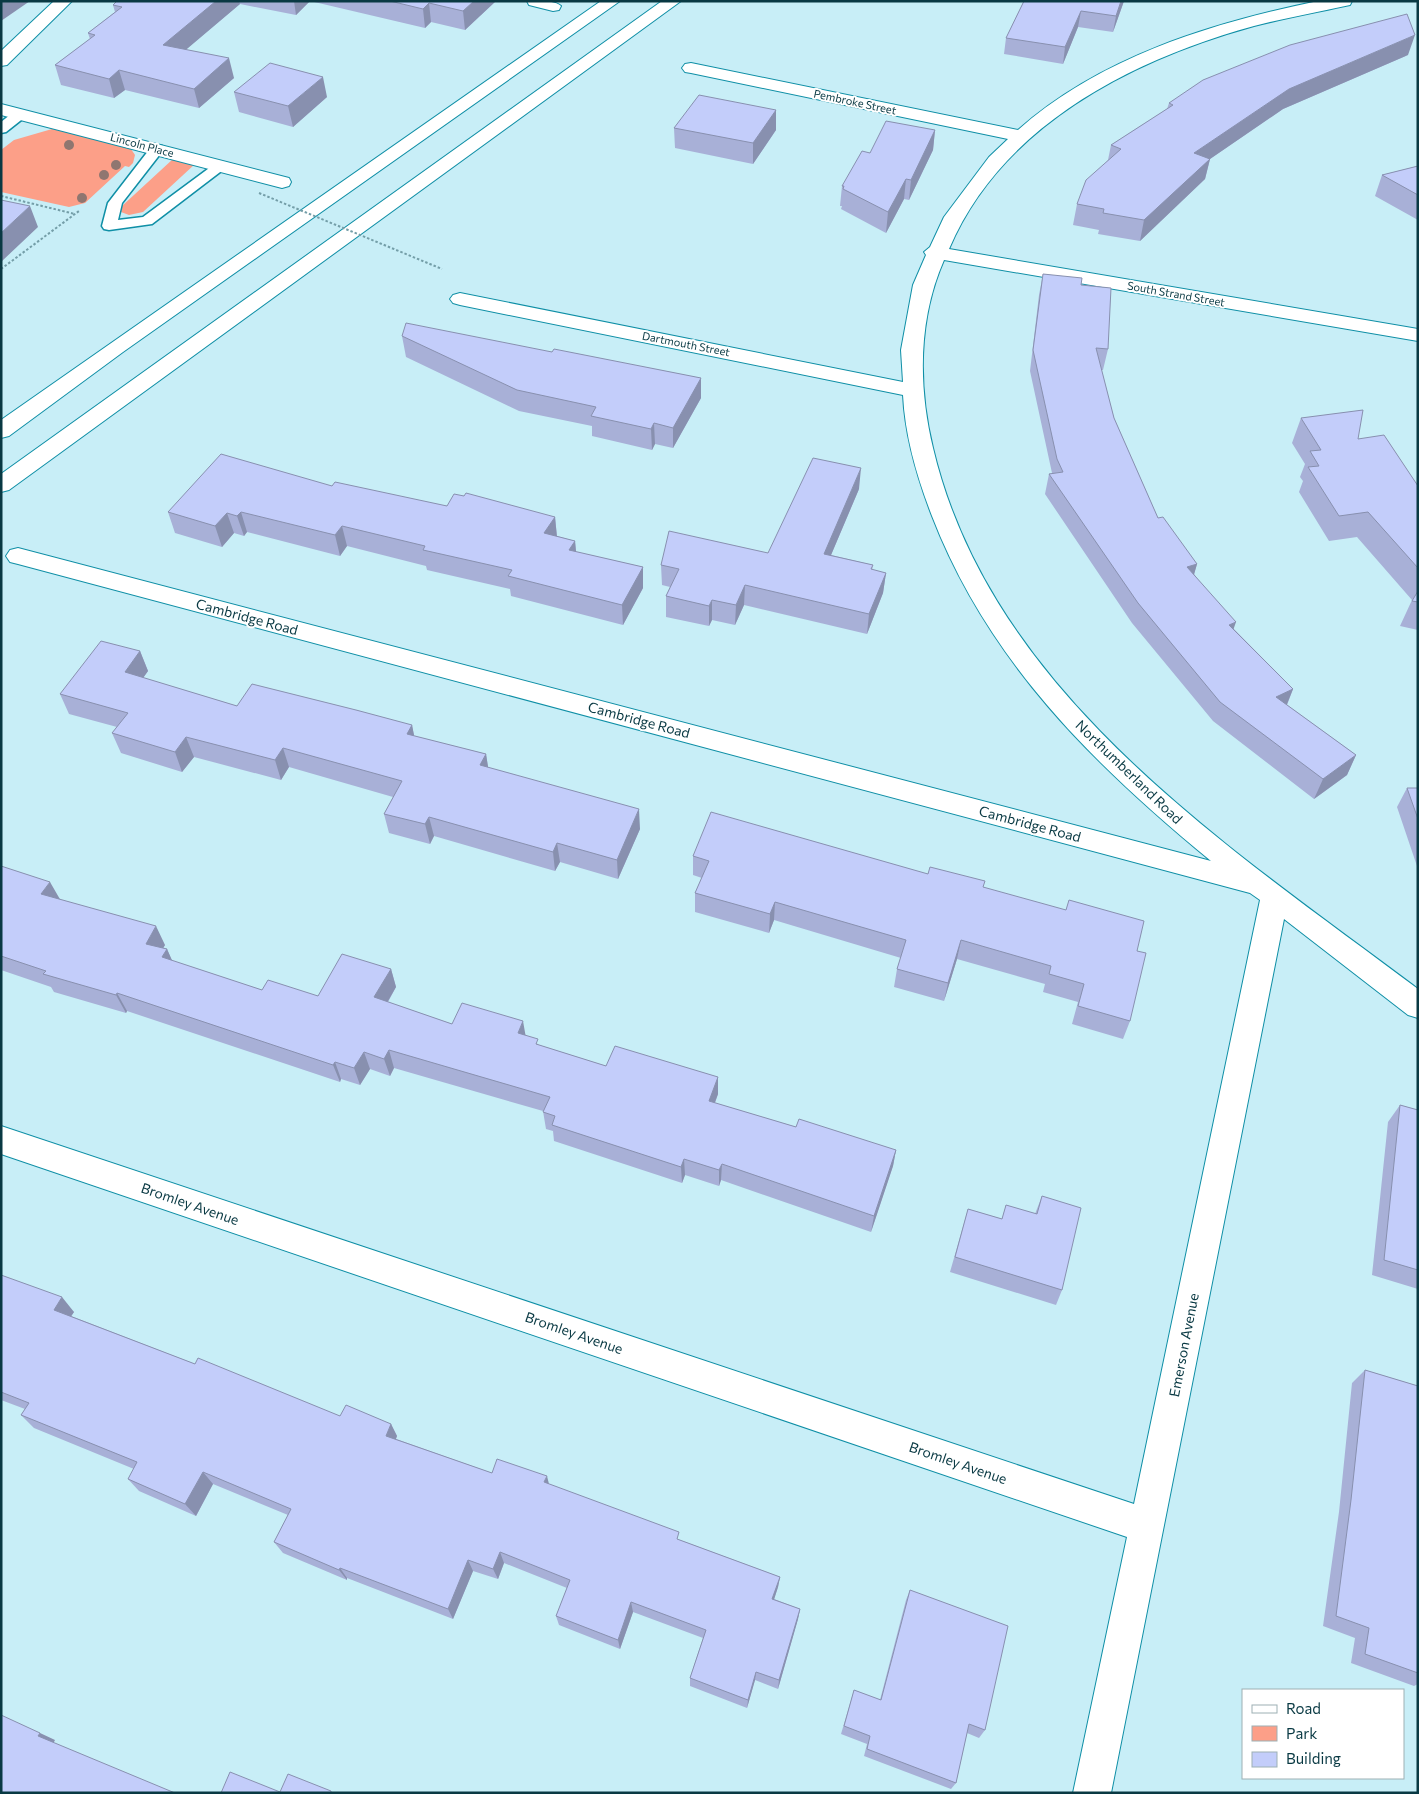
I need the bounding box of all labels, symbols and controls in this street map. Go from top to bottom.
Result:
street label: Pembroke Street [813,86,898,117]
street label: Lincoln Place [109,130,176,159]
street label: South Strand Street [1126,279,1226,309]
street label: Dartmouth Street [641,329,732,358]
street label: Cambridge Road [194,595,300,638]
street label: Cambridge Road [586,698,692,741]
street label: Northumberland Road [1072,716,1186,827]
street label: Cambridge Road [977,802,1083,845]
street label: Bromley Avenue [139,1179,241,1228]
street label: Emerson Avenue [1165,1292,1202,1398]
street label: Bromley Avenue [523,1308,625,1357]
street label: Bromley Avenue [907,1438,1009,1487]
legend [1242,1689,1404,1779]
text: Road [1286,1699,1321,1717]
text: Park [1286,1724,1317,1742]
text: Building [1286,1749,1341,1767]

